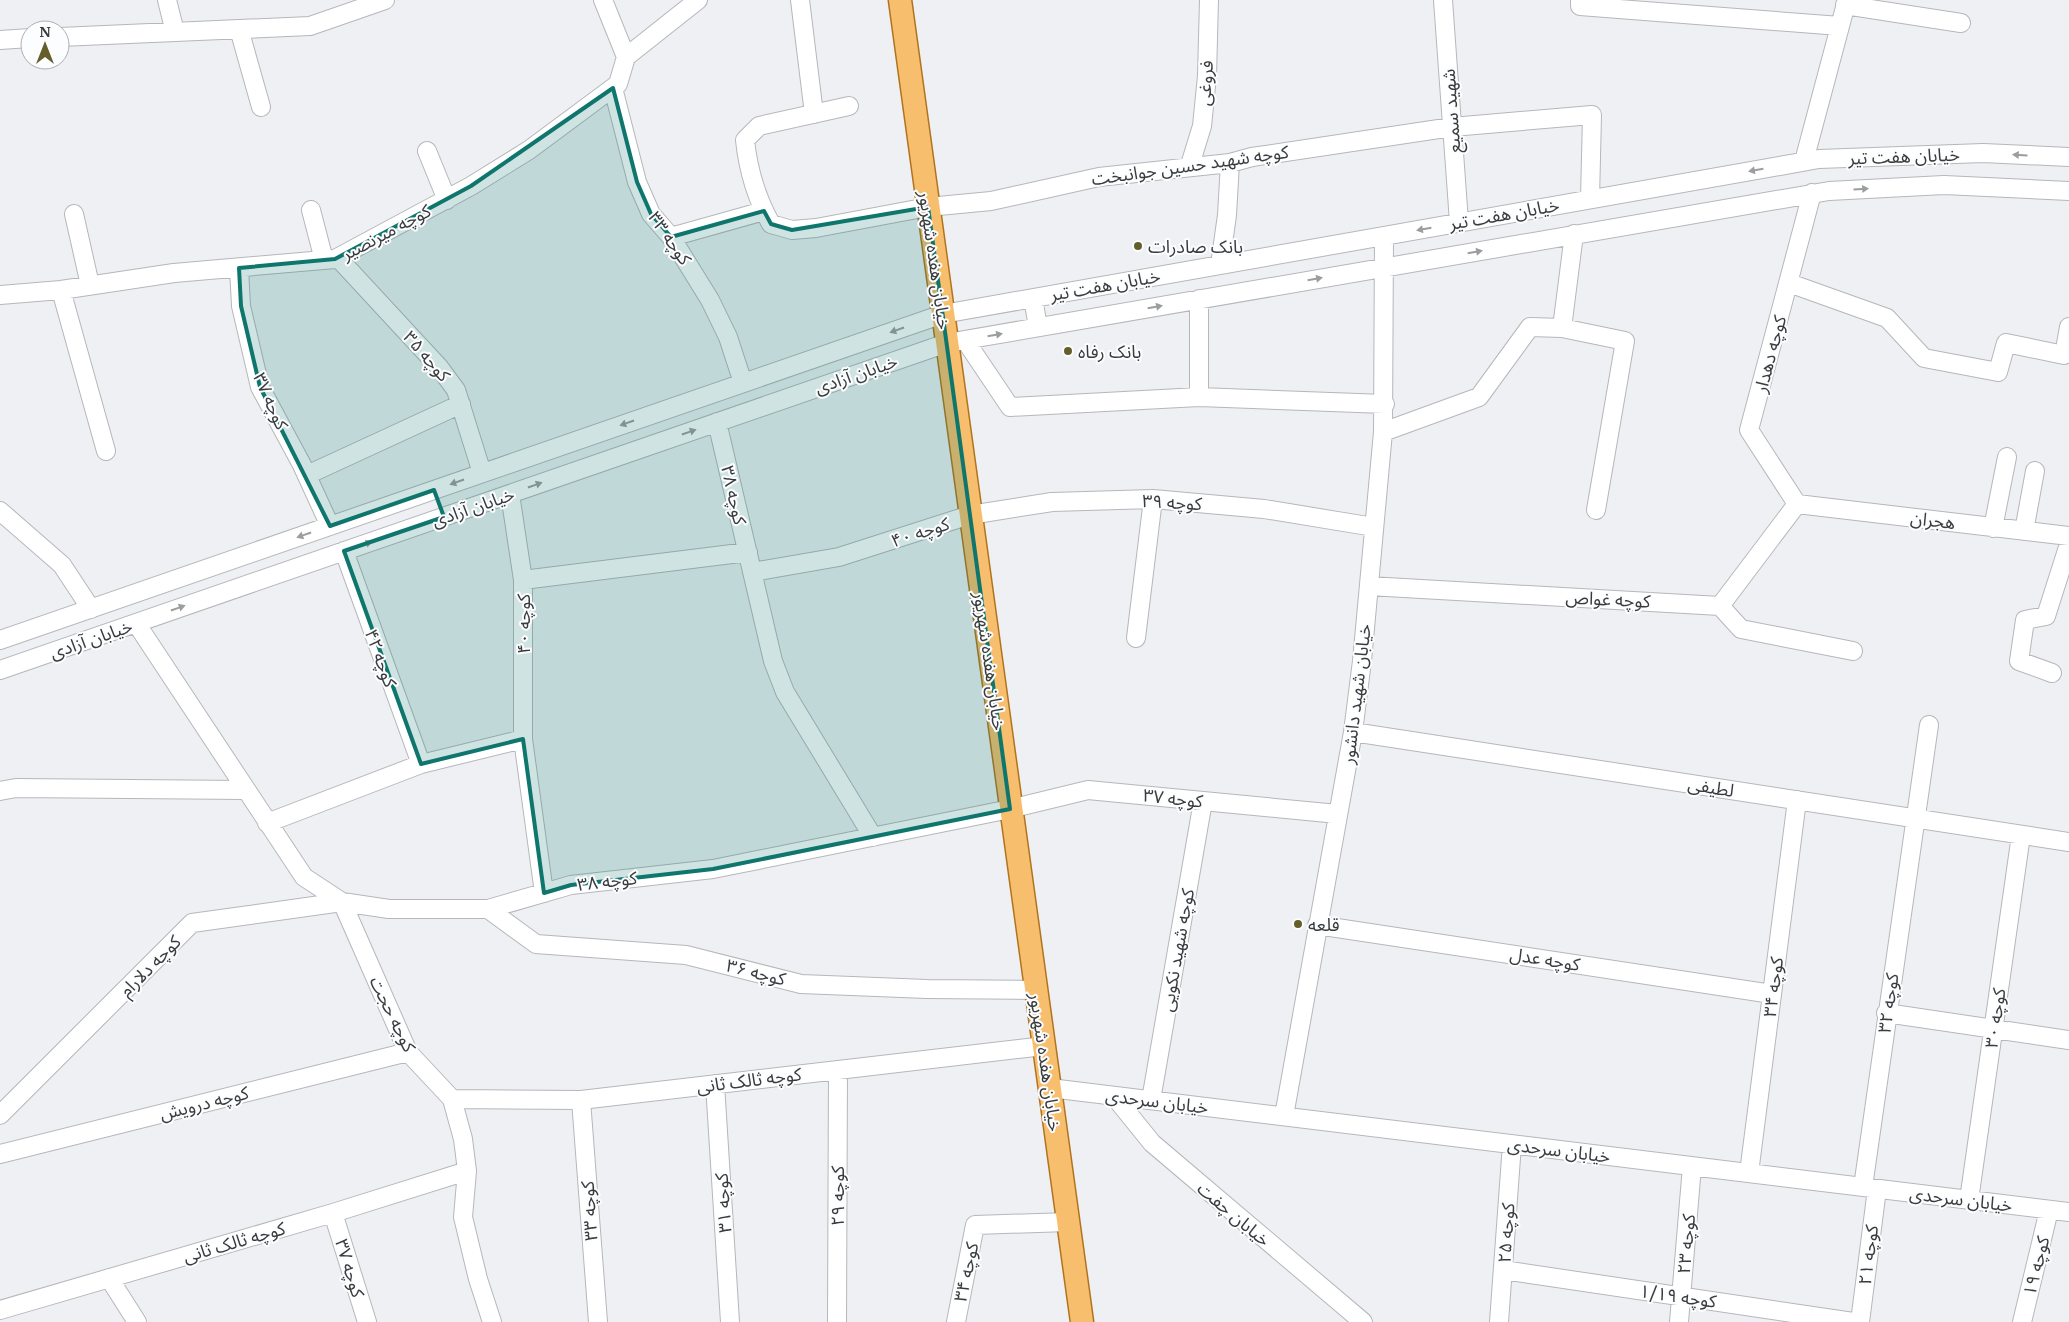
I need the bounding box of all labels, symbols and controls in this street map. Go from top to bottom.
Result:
north arrow [20,20,70,70]
text: N [39,23,51,41]
street label: فروغی [1192,59,1218,107]
street label: شهید سمیع [1437,68,1468,154]
street label: کوچه شهید حسین جوانبخت [1090,140,1291,190]
street label: خیابان هفت تیر [1847,143,1960,169]
one-way arrow [2012,150,2028,158]
one-way arrow [1747,166,1763,174]
one-way arrow [1853,185,1869,193]
street label: خیابان هفده شهریور [914,188,956,331]
street label: خیابان هفت تیر [1446,193,1561,235]
street label: کوچه میرنصیر [336,199,435,266]
street label: کوچه ۳۳ [643,207,697,270]
one-way arrow [1415,225,1431,233]
place label: بانک صادرات [1148,235,1243,258]
marker: بانک صادرات [1132,240,1144,252]
one-way arrow [1467,247,1483,255]
street label: خیابان هفت تیر [1047,264,1162,306]
one-way arrow [1307,275,1323,283]
one-way arrow [1147,302,1163,310]
street label: کوچه دهدار [1748,312,1792,396]
street label: کوچه ۳۵ [399,326,456,387]
one-way arrow [889,327,904,334]
one-way arrow [987,330,1003,338]
place label: بانک رفاه [1078,340,1141,363]
marker: بانک رفاه [1062,345,1074,357]
street label: خیابان آزادی [812,349,900,399]
street label: کوچه ۳۷ [248,369,294,434]
one-way arrow [620,420,635,427]
one-way arrow [682,428,697,436]
street label: کوچه ۳۸ [716,463,752,527]
one-way arrow [450,479,465,486]
one-way arrow [528,481,543,489]
street label: خیابان آزادی [429,482,517,532]
street label: کوچه ۳۹ [1141,489,1203,515]
street label: هجران [1909,506,1957,534]
street label: کوچه ۴۰ [888,512,953,552]
one-way arrow [296,532,311,539]
one-way arrow [358,540,373,548]
street label: کوچه غواص [1565,585,1652,613]
street label: خیابان هفده شهریور [969,589,1011,732]
street label: کوچه ۴۰ [512,593,535,654]
one-way arrow [171,604,186,612]
street label: خیابان آزادی [47,614,135,664]
street label: خیابان شهید دانشور [1336,623,1376,766]
street label: کوچه ۴۲ [360,626,402,691]
street label: لطیفی [1686,772,1736,802]
street label: کوچه ۳۷ [1142,783,1205,813]
street label: کوچه ۳۸ [576,866,639,896]
street label: کوچه شهید نکویی [1155,886,1199,1013]
place label: قلعه [1308,913,1340,936]
marker: قلعه [1292,918,1304,930]
street label: کوچه دلارام [114,930,188,1004]
street label: کوچه عدل [1508,942,1582,976]
street label: کوچه ۳۶ [724,954,789,991]
street label: کوچه ۳۴ [1758,955,1788,1018]
street label: کوچه ۳۲ [1872,971,1904,1034]
street label: کوچه حجت [365,972,421,1056]
street label: کوچه ۳۰ [1979,986,2011,1049]
street label: خیابان هفده شهریور [1025,990,1067,1133]
street label: کوچه ثالک ثانی [695,1062,803,1098]
street label: کوچه درویش [157,1081,252,1125]
street label: خیابان سرحدی [1104,1083,1210,1119]
street label: خیابان سرحدی [1506,1132,1612,1168]
street label: کوچه ۲۹ [826,1165,849,1226]
street label: کوچه ۳۱ [709,1172,737,1234]
street label: خیابان چفت [1193,1177,1275,1251]
street label: کوچه ۳۳ [575,1180,603,1242]
street label: خیابان سرحدی [1908,1181,2014,1217]
street label: کوچه ۲۵ [1492,1202,1520,1264]
street label: کوچه ۲۳ [1672,1212,1700,1275]
street label: کوچه ثالک ثانی [180,1216,288,1268]
street label: کوچه ۲۱ [1853,1223,1883,1286]
street label: کوچه ۱۹ [2018,1233,2055,1298]
street label: کوچه ۳۷ [330,1236,370,1301]
street label: کوچه ۳۴ [949,1240,984,1304]
street label: کوچه ۱/۱۹ [1638,1279,1719,1313]

